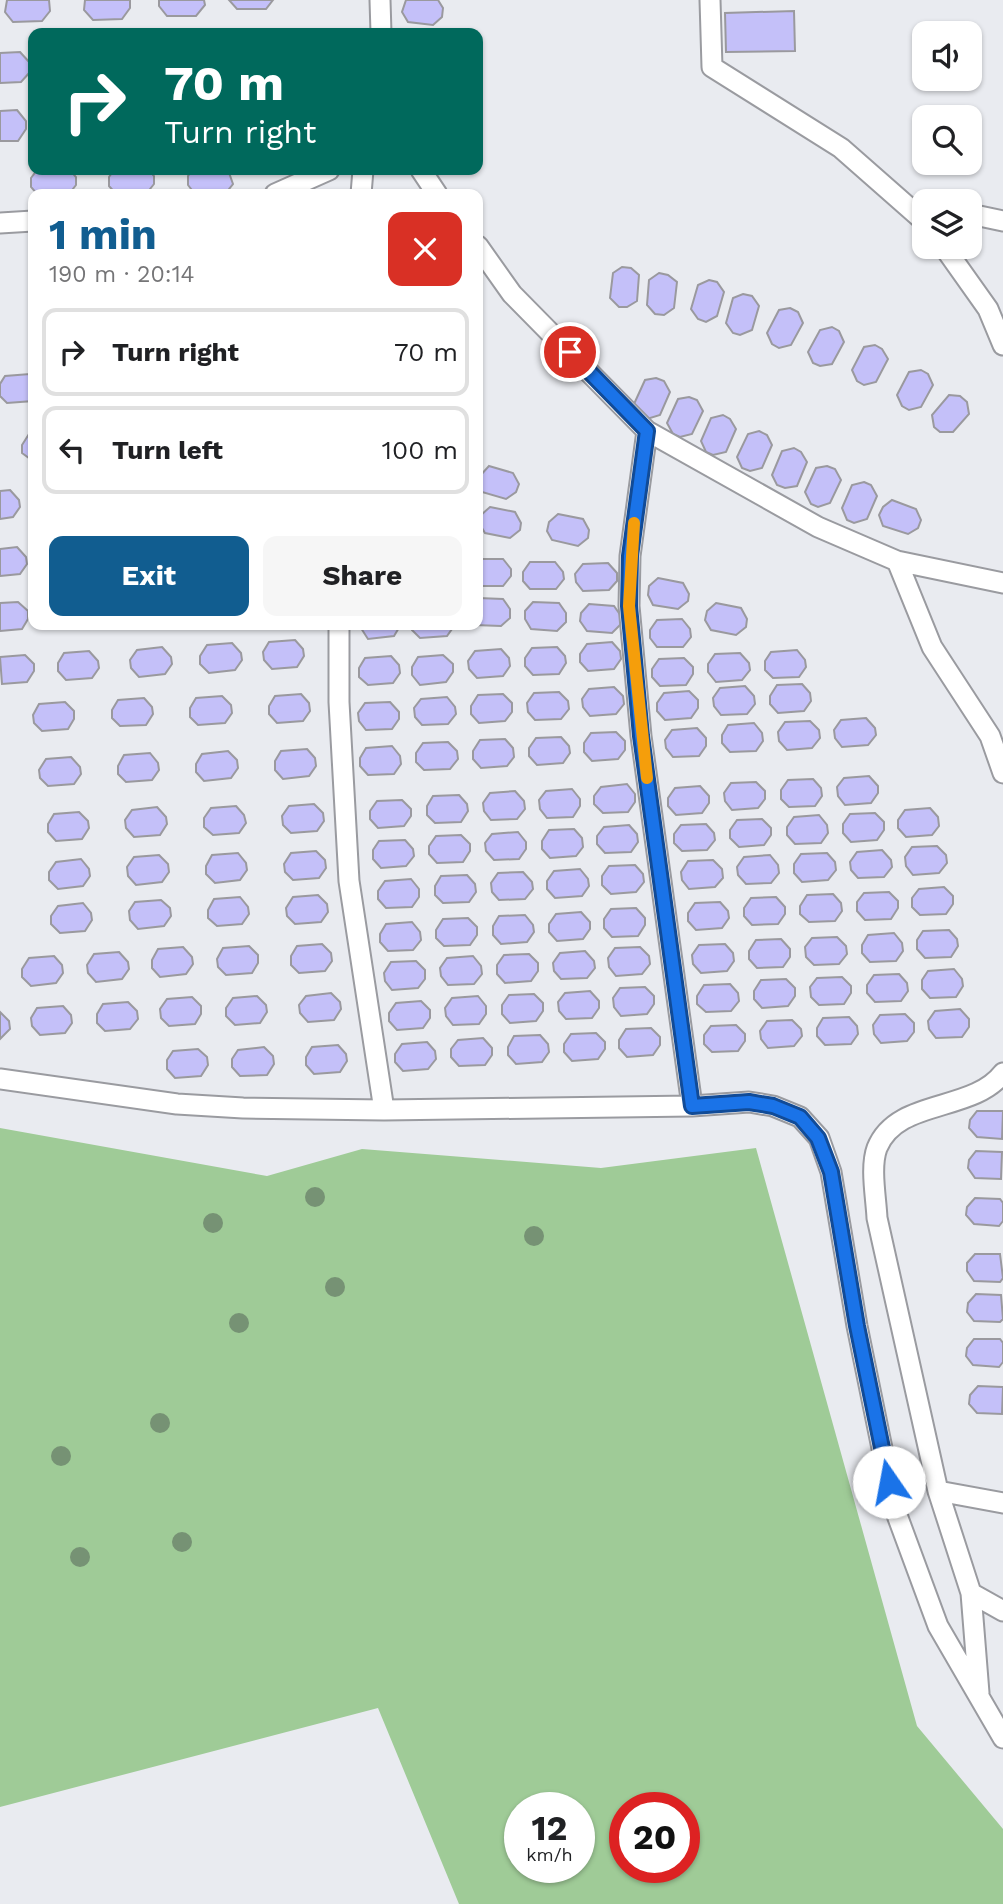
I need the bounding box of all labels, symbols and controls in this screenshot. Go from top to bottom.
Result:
map controls [912,21,982,259]
button: sound [912,21,982,91]
text: 70 m [164,54,284,112]
icon: right [49,56,140,147]
button: search [912,105,982,175]
text: Turn right [164,113,316,151]
button: layers [912,189,982,259]
text: 1 min [49,210,157,259]
button: close [388,212,462,286]
text: 190 m · 20:14 [49,261,195,288]
pin [540,322,600,382]
icon: right [53,333,91,371]
icon: arrive [551,333,589,371]
text: Turn right [112,337,239,367]
text: 70 m [394,337,458,367]
icon: left [53,431,91,469]
text: Turn left [112,435,223,465]
text: 100 m [382,435,458,465]
button: Exit [49,536,249,616]
button: Share [263,536,462,616]
position arrow [852,1445,926,1519]
speed limit sign: 20 [609,1792,700,1883]
text: 12 [532,1807,567,1849]
text: km/h [526,1844,573,1865]

